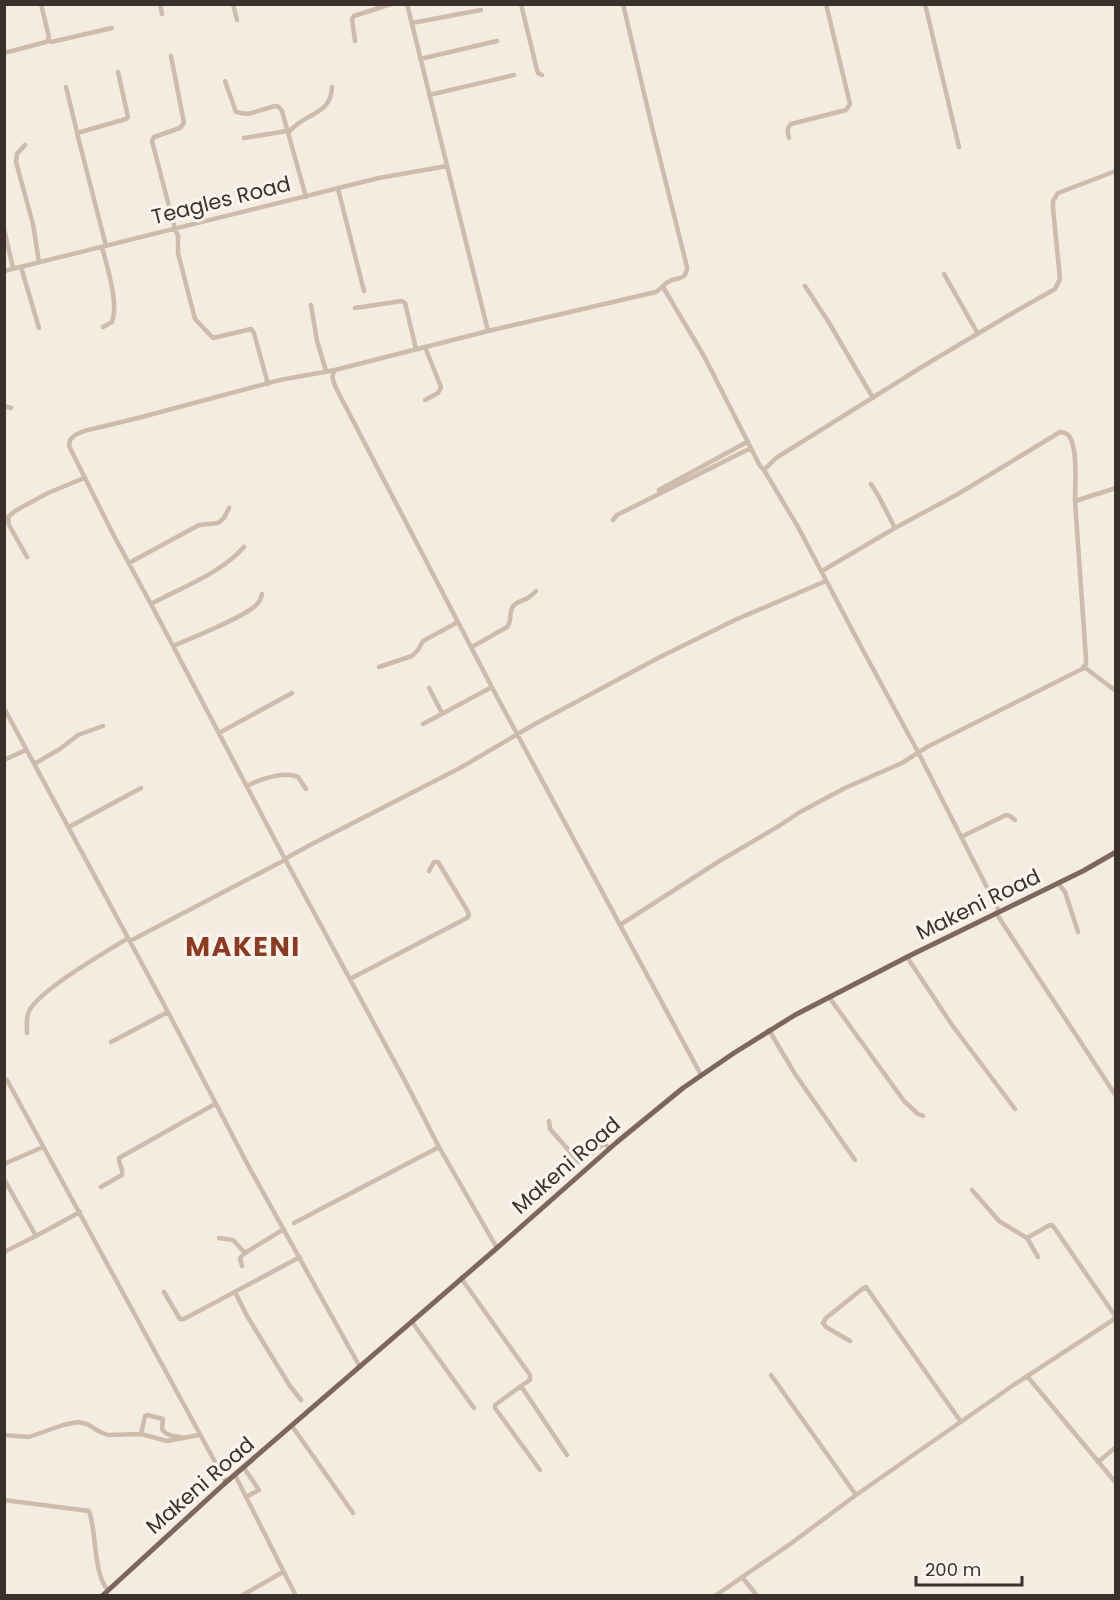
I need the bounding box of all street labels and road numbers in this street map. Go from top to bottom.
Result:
street label: Teagles Road [149,169,293,231]
street label: Makeni Road [911,861,1045,947]
street label: Makeni Road [506,1110,626,1220]
street label: Makeni Road [140,1430,260,1540]

